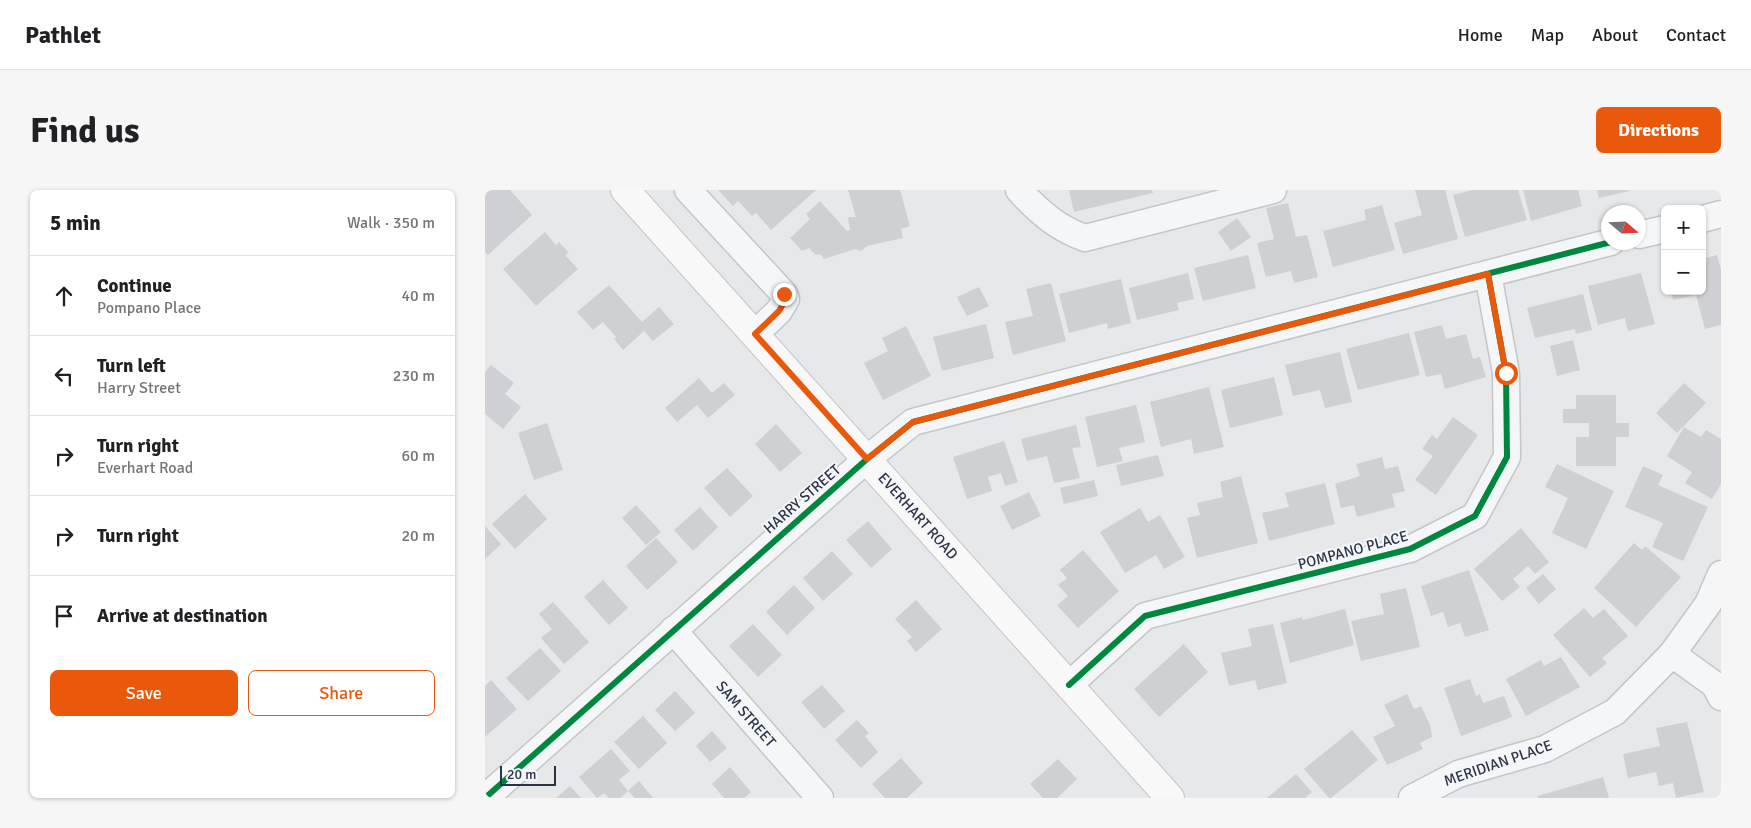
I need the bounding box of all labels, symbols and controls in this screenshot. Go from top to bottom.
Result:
text: Pathlet [25,20,101,50]
text: Home [1458,24,1503,46]
text: Map [1531,24,1564,46]
text: About [1592,24,1638,46]
text: Contact [1666,24,1726,46]
button: Directions [1596,107,1721,153]
text: Find us [30,109,140,152]
north arrow [1601,205,1646,250]
map controls [1661,205,1706,295]
button: + [1661,205,1706,250]
text: 5 min [50,210,101,236]
text: Walk · 350 m [347,213,435,233]
button: − [1661,250,1706,295]
text: Continue [97,274,172,298]
icon: ahead [50,282,78,310]
route end [773,283,796,306]
text: 40 m [401,286,435,306]
text: Pompano Place [97,298,201,318]
text: Turn left [97,354,166,378]
icon: left [50,362,78,390]
route start [1495,362,1518,385]
text: 230 m [393,366,435,386]
text: Harry Street [97,378,181,398]
text: Turn right [97,434,179,458]
icon: right [50,442,78,470]
text: 60 m [401,446,435,466]
text: Everhart Road [97,458,193,478]
street label: HARRY STREET [760,460,845,537]
street label: EVERHART ROAD [874,469,962,563]
icon: right [50,522,78,550]
text: Turn right [97,524,179,548]
text: 20 m [401,526,435,546]
street label: POMPANO PLACE [1296,527,1410,573]
icon: arrive [50,602,78,630]
text: Arrive at destination [97,604,268,628]
button: Save [50,670,238,716]
button: Share [248,670,435,716]
street label: SAM STREET [712,677,780,751]
street label: MERIDIAN PLACE [1441,736,1555,790]
scale bar [500,763,556,786]
text: 20 m [507,766,536,783]

